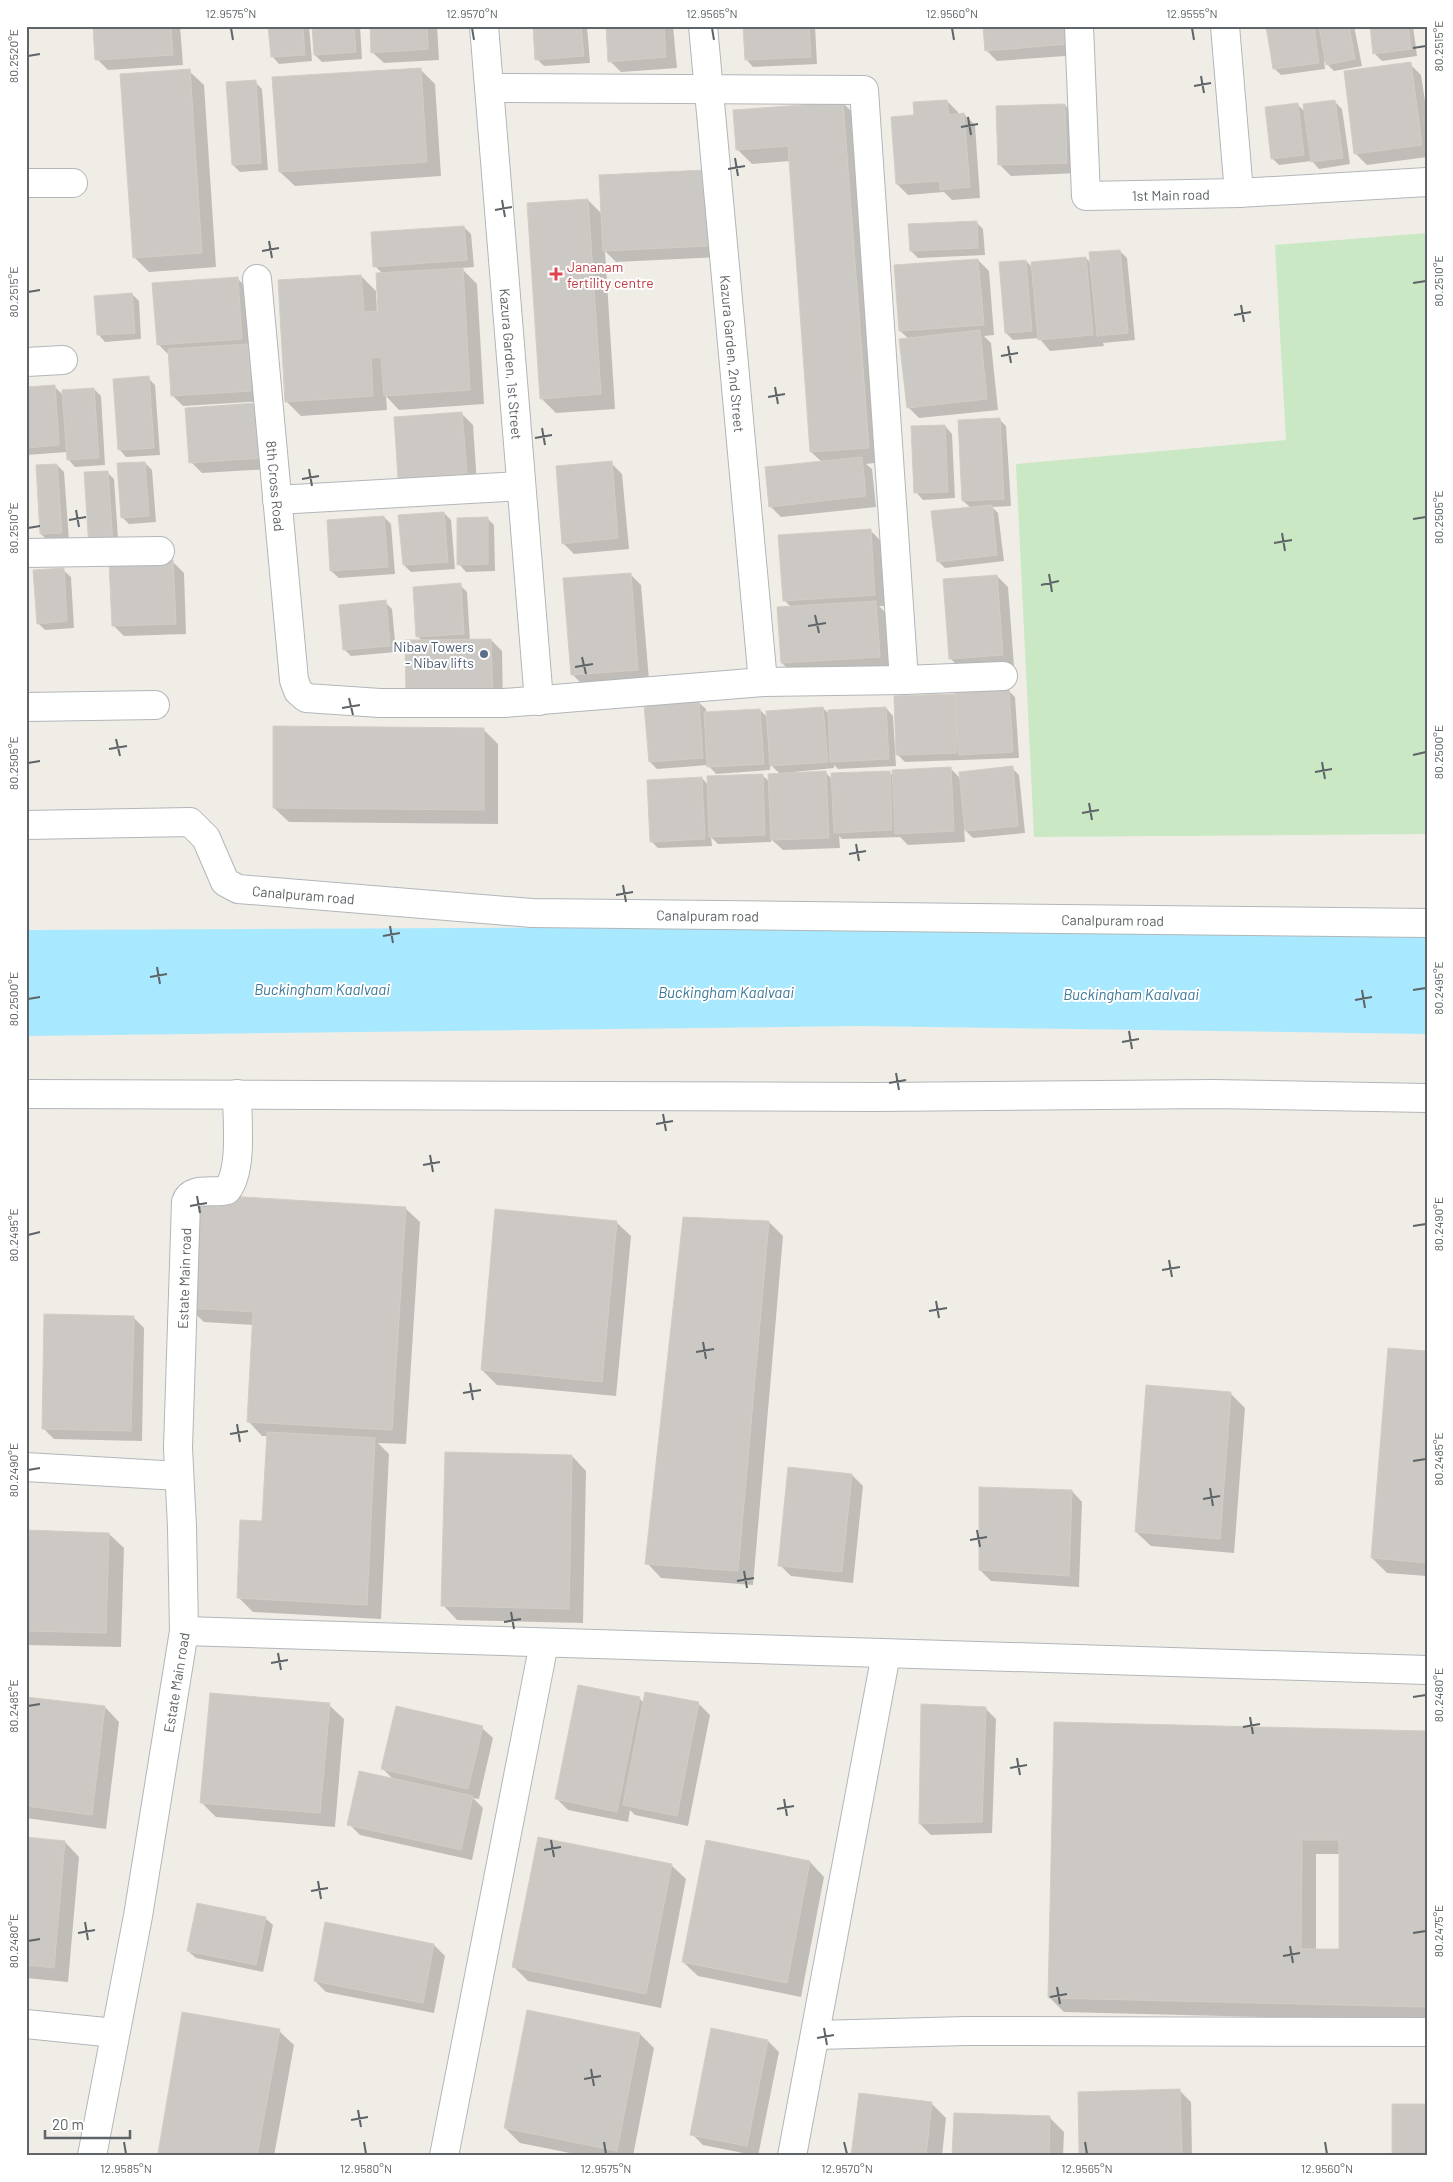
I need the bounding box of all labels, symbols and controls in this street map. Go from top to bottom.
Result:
text: 12.9575°N [206,6,256,20]
text: 12.9570°N [446,6,498,20]
text: 12.9565°N [686,6,738,20]
text: 12.9560°N [926,6,978,20]
text: 12.9555°N [1166,6,1218,20]
text: 80.2515°E [1431,21,1445,71]
text: 80.2520°E [6,29,20,83]
street label: 1st Main road [1132,185,1210,204]
text: 80.2510°E [1431,255,1445,307]
place label: Jananam fertility centre [567,258,654,291]
text: 80.2515°E [6,267,20,317]
marker: Jananam fertility centre [549,267,563,281]
street label: Kazura Garden, 2nd Street [717,274,749,433]
street label: Kazura Garden, 1st Street [497,287,526,440]
street label: 8th Cross Road [263,440,289,532]
text: 80.2505°E [1431,490,1445,544]
text: 80.2510°E [6,502,20,554]
place label: Nibav Towers - Nibav lifts [393,638,474,671]
marker: Nibav Towers - Nibav lifts [478,648,490,660]
text: 80.2500°E [1431,725,1445,779]
text: 80.2505°E [6,736,20,790]
street label: Canalpuram road [251,882,355,907]
street label: Canalpuram road [656,906,759,924]
street label: Canalpuram road [1061,910,1164,929]
text: 80.2495°E [1431,961,1445,1015]
text: 80.2500°E [6,972,20,1026]
water label: Buckingham Kaalvaai [254,980,390,998]
water label: Buckingham Kaalvaai [658,983,794,1001]
water label: Buckingham Kaalvaai [1063,985,1199,1003]
text: 80.2490°E [1431,1197,1445,1251]
text: 80.2495°E [6,1208,20,1262]
street label: Estate Main road [173,1227,194,1329]
text: 80.2485°E [1431,1432,1445,1486]
text: 80.2490°E [6,1443,20,1497]
street label: Estate Main road [159,1631,192,1734]
text: 80.2480°E [1431,1668,1445,1722]
text: 80.2485°E [6,1679,20,1733]
text: 80.2475°E [1431,1905,1445,1957]
text: 80.2480°E [6,1914,20,1968]
scale bar [45,2107,130,2139]
text: 20 m [52,2115,84,2133]
text: 12.9585°N [100,2161,152,2175]
text: 12.9580°N [340,2161,392,2175]
text: 12.9575°N [581,2161,631,2175]
text: 12.9570°N [821,2161,873,2175]
text: 12.9565°N [1061,2161,1113,2175]
text: 12.9560°N [1301,2161,1353,2175]

